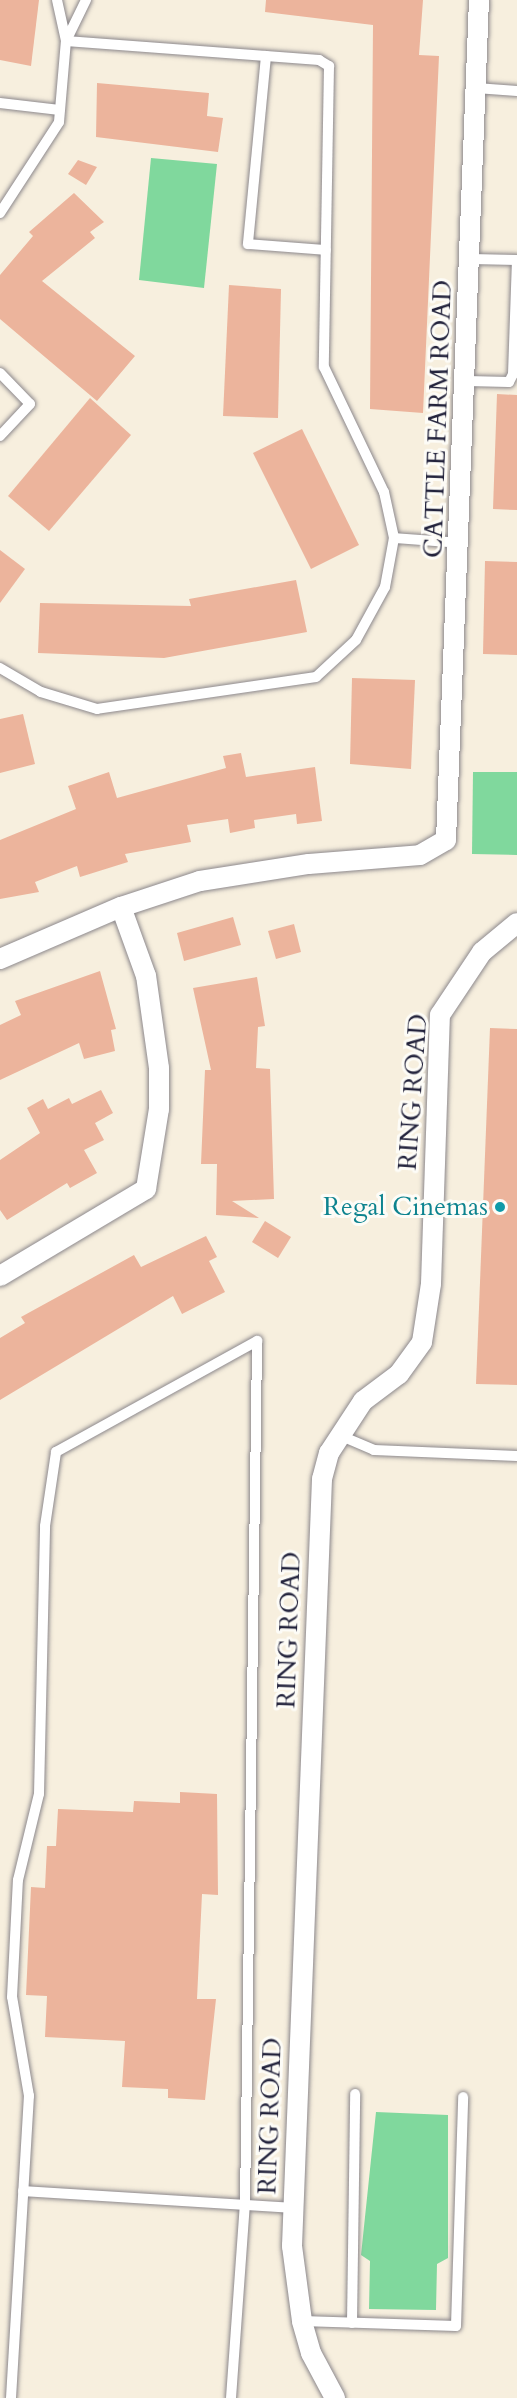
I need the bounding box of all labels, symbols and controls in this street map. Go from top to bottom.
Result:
street label: CATTLE FARM ROAD [418,279,458,559]
street label: RING ROAD [392,1013,434,1171]
place label: Regal Cinemas [323,1191,488,1223]
marker: Regal Cinemas [493,1200,507,1214]
street label: RING ROAD [271,1551,307,1709]
street label: RING ROAD [252,2037,288,2195]

